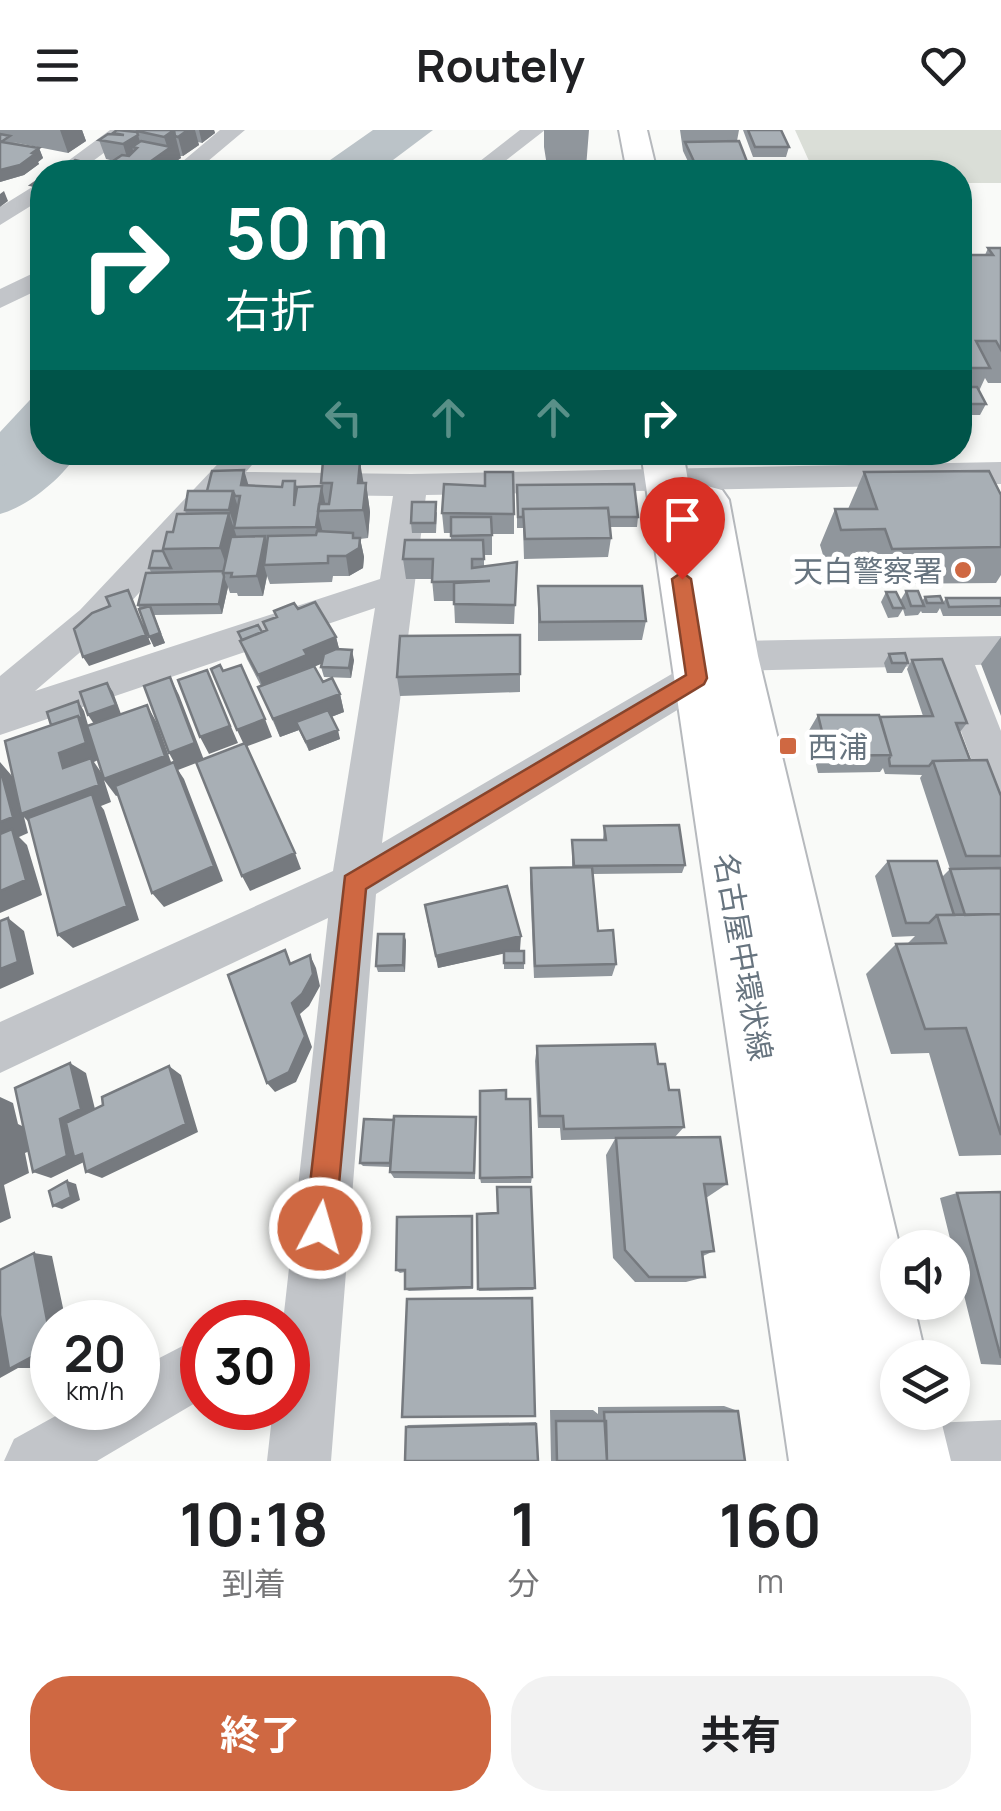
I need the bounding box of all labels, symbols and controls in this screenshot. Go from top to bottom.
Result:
text: Routely [416,34,585,96]
icon: menu [30,38,85,93]
icon: heart [916,38,971,93]
text: 50 m [225,184,389,280]
icon: right [60,200,190,330]
text: 右折 [225,279,315,341]
icon: left [316,390,371,445]
icon: ahead [421,390,476,445]
icon: ahead [526,390,581,445]
icon: right [631,390,686,445]
pin [640,477,725,580]
icon: arrive [655,492,710,547]
place label: 天白警察署 [793,550,943,591]
marker: 天白警察署 [952,559,974,581]
place label: 西浦 [808,726,868,767]
marker: 西浦 [777,735,799,757]
street label: 名古屋中環状線 [706,850,782,1064]
position arrow [268,1176,372,1280]
map controls [880,1230,970,1430]
button: sound [880,1230,970,1320]
speed limit sign: 30 [180,1300,310,1430]
text: 20 [64,1319,126,1387]
button: layers [880,1340,970,1430]
text: km/h [66,1373,124,1408]
text: 10:18 [179,1482,328,1564]
text: 1 [510,1482,537,1564]
text: 160 [719,1483,822,1565]
text: m [757,1559,784,1603]
text: 到着 [222,1561,286,1605]
text: 分 [508,1561,540,1605]
button: 終了 [30,1676,491,1791]
button: 共有 [511,1676,971,1791]

